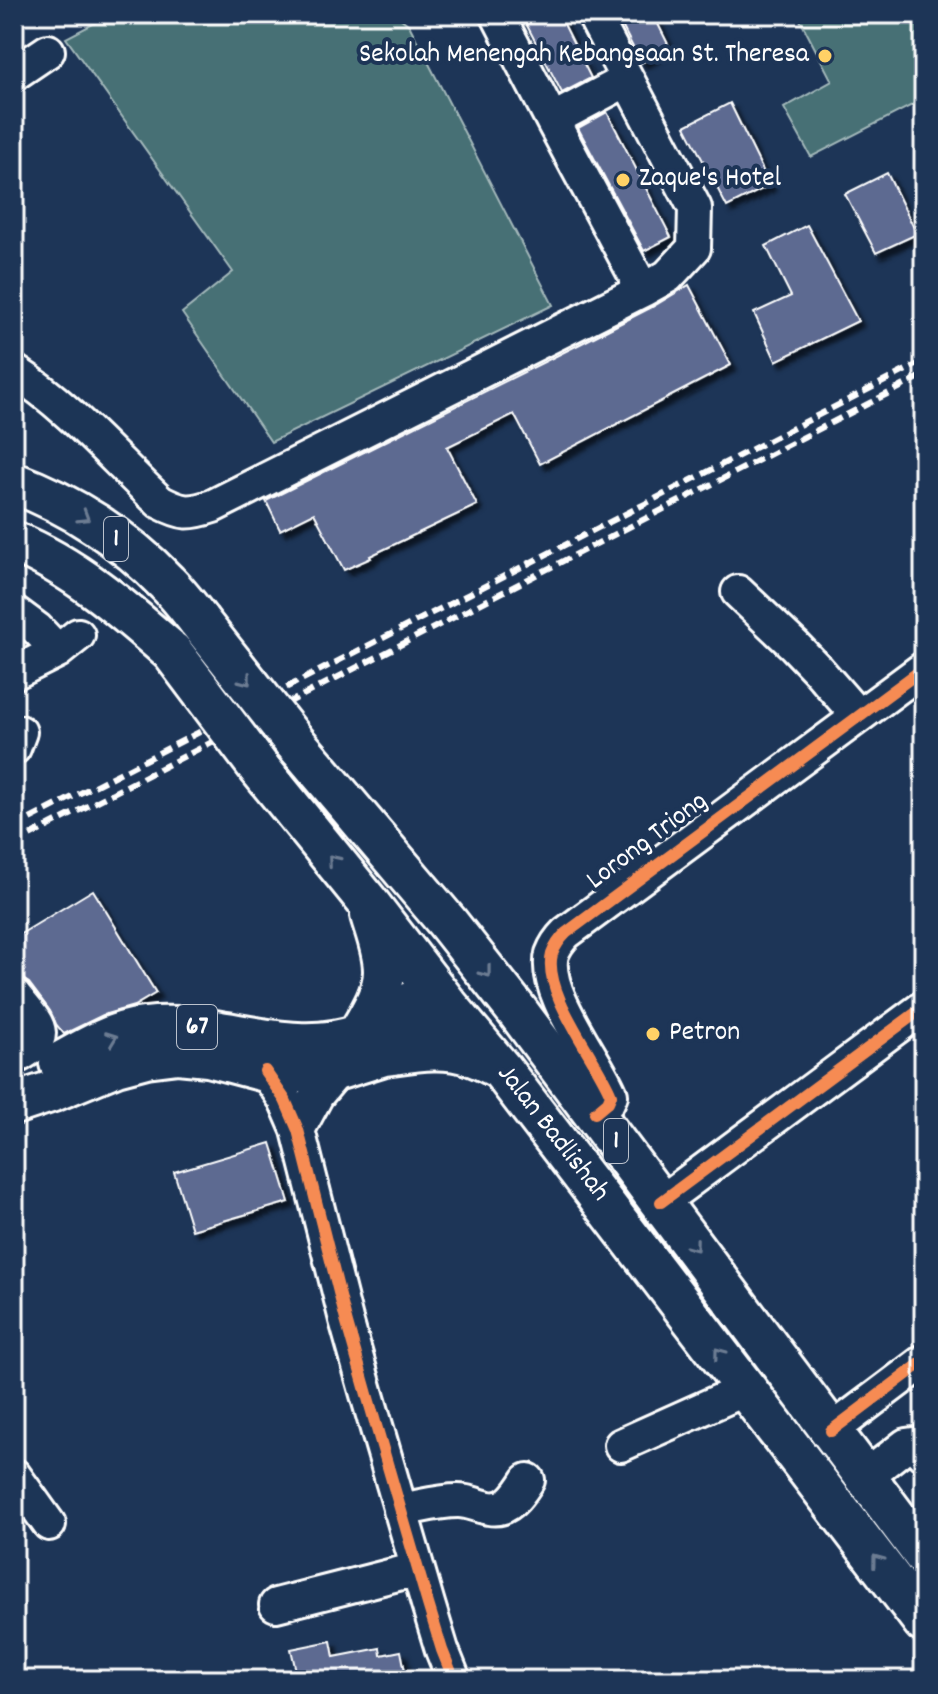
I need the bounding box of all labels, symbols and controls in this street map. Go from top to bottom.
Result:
place label: Sekolah Menengah Kebangsaan St. Theresa [359,36,810,76]
marker: Sekolah Menengah Kebangsaan St. Theresa [816,47,834,65]
place label: Zaque's Hotel [639,160,781,200]
marker: Zaque's Hotel [614,171,632,189]
one-way arrow [75,508,89,523]
road number: 1 [104,517,128,561]
one-way arrow [236,671,251,685]
street label: Lorong Triong [579,783,717,901]
one-way arrow [328,855,343,869]
one-way arrow [477,963,491,978]
road number: 67 [177,1005,217,1049]
place label: Petron [669,1014,740,1054]
marker: Petron [644,1025,662,1043]
one-way arrow [104,1031,118,1048]
street label: Jalan Badlishah [486,1057,618,1211]
road number: 1 [604,1119,628,1163]
one-way arrow [684,1237,698,1252]
one-way arrow [715,1347,729,1362]
one-way arrow [872,1554,886,1569]

